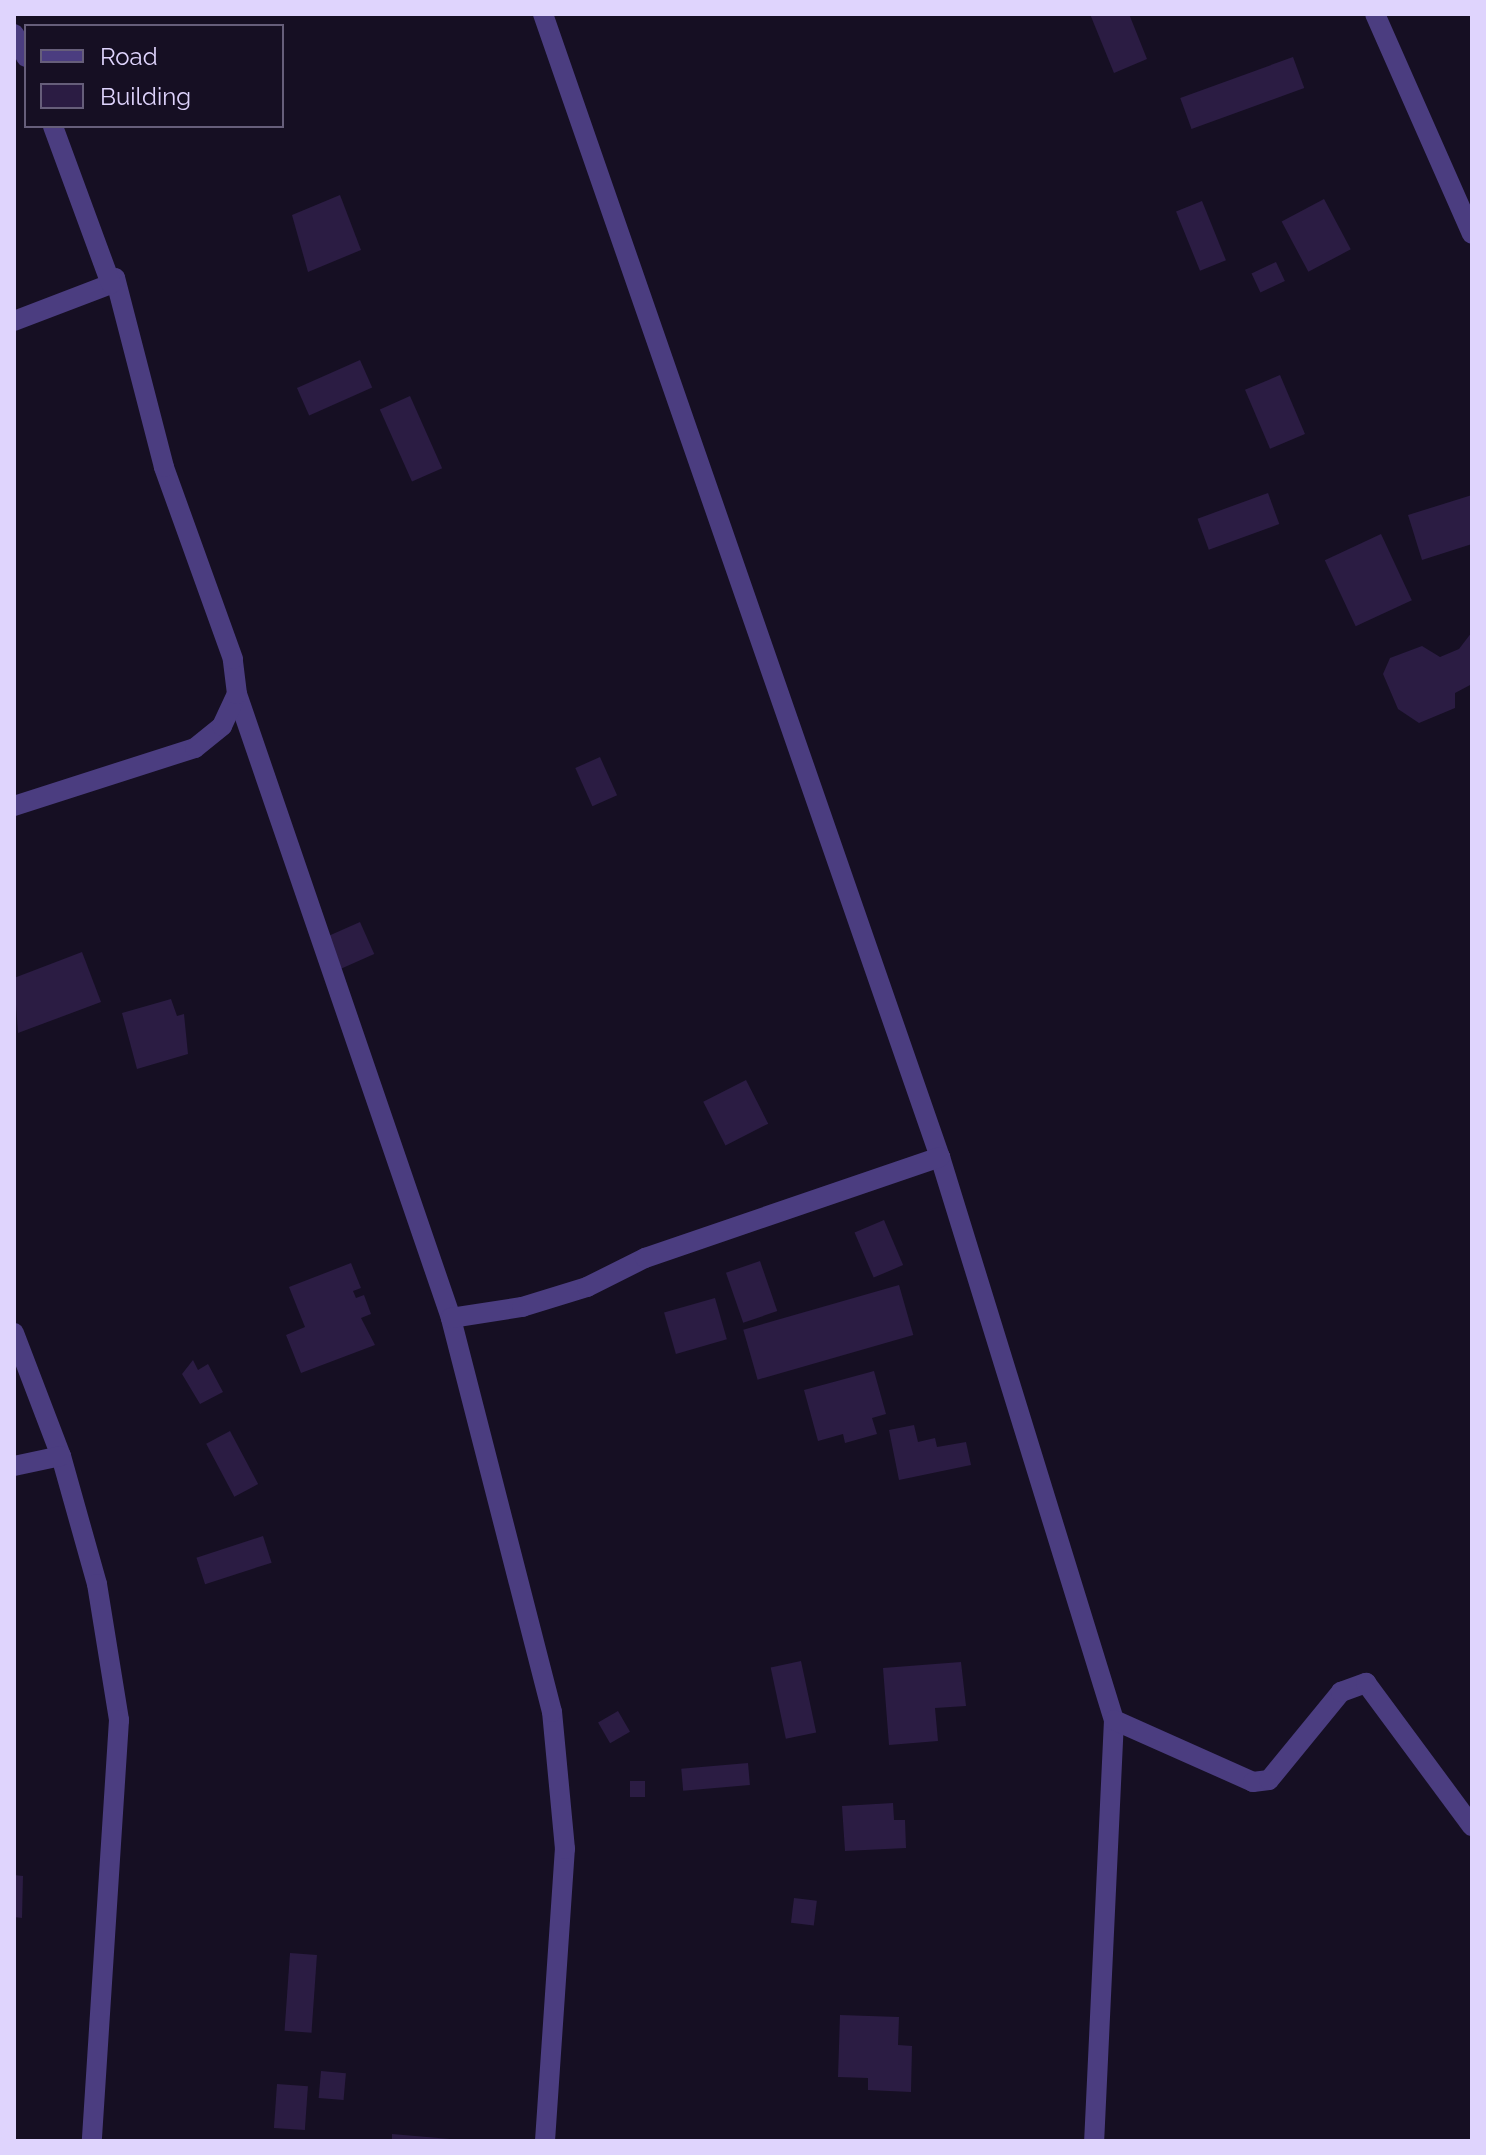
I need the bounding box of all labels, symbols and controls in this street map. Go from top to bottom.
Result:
legend [24,24,284,128]
text: Road [100,42,158,71]
text: Building [100,82,191,111]

